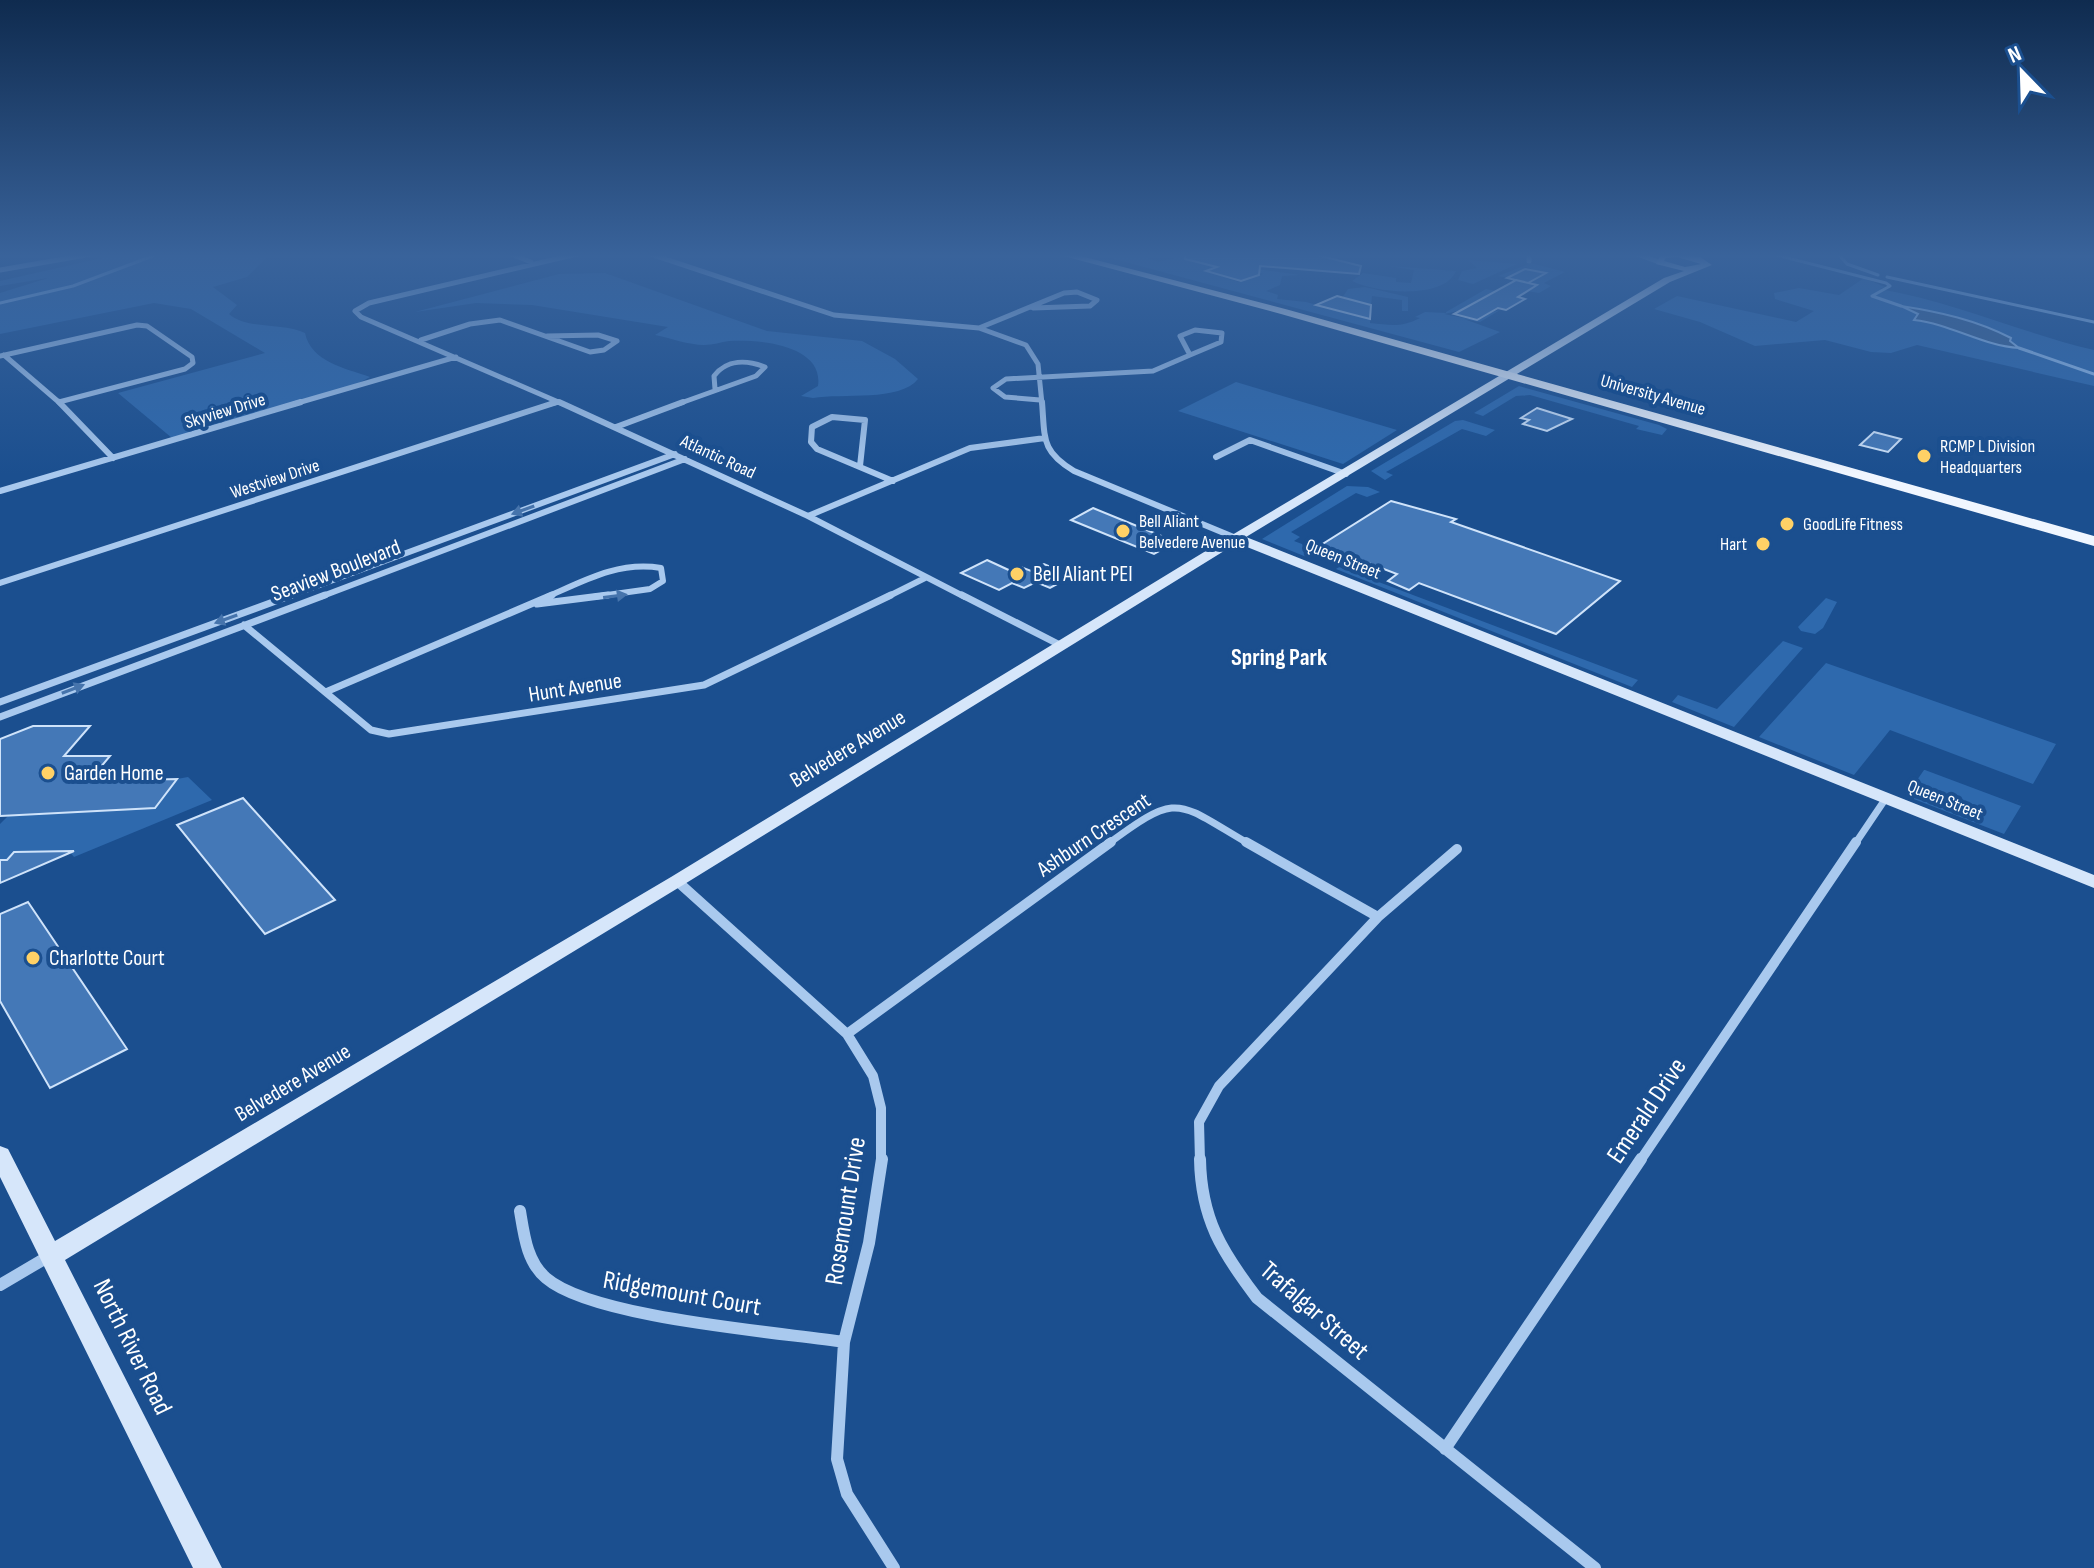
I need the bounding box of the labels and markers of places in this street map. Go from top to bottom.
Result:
place label: RCMP L Division Headquarters [1940,436,2035,478]
marker: RCMP L Division Headquarters [1915,447,1933,465]
place label: Bell Aliant Belvedere Avenue [1139,511,1245,553]
place label: GoodLife Fitness [1803,514,1903,535]
marker: GoodLife Fitness [1778,515,1796,533]
marker: Bell Aliant Belvedere Avenue [1114,522,1132,540]
place label: Hart [1720,534,1748,555]
marker: Hart [1754,535,1772,553]
place label: Bell Aliant PEI [1033,561,1133,588]
marker: Bell Aliant PEI [1008,565,1026,583]
place label: Garden Home [64,760,164,787]
marker: Garden Home [39,764,57,782]
place label: Charlotte Court [49,945,165,972]
marker: Charlotte Court [24,949,42,967]

